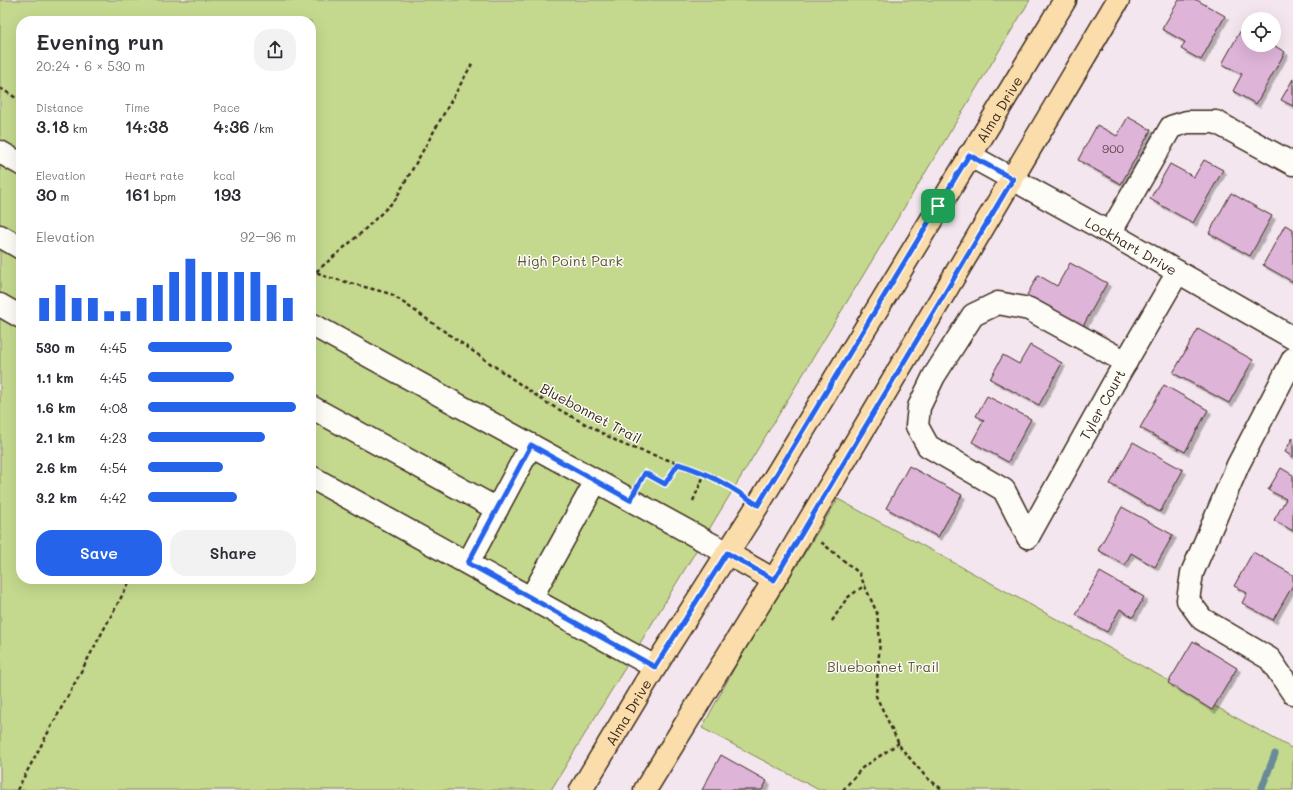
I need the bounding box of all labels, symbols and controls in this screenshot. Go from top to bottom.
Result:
map controls [1241,12,1281,52]
button: locate [1241,12,1281,52]
text: Evening run [36,27,164,56]
button: share [254,29,296,71]
text: 20:24 · 6 × 530 m [36,57,145,74]
street label: Alma Drive [971,72,1026,146]
text: Distance [36,100,83,115]
text: Time [125,100,150,115]
text: Pace [213,100,240,115]
text: 3.18 [36,115,69,137]
text: 14:38 [125,115,169,137]
text: 4:36 [213,115,250,137]
text: km [69,121,87,136]
text: /km [250,121,274,136]
house number: 900 [1102,140,1125,156]
text: Elevation [36,168,85,183]
text: Heart rate [125,168,184,183]
text: kcal [213,168,235,183]
text: 30 [36,183,57,205]
text: 161 [125,183,150,205]
text: 193 [213,183,241,205]
text: m [57,189,69,204]
text: bpm [150,189,176,204]
pin [921,189,955,223]
icon: arrive [927,195,949,217]
street label: Lockhart Drive [1082,212,1181,279]
text: Elevation [36,228,94,245]
text: 92–96 m [240,228,296,245]
park label: High Point Park [517,251,623,270]
text: 530 m [36,339,75,356]
text: 4:45 [100,339,127,356]
street label: Tyler Court [1075,365,1129,443]
text: 1.1 km [36,369,74,386]
text: 4:45 [100,369,127,386]
street label: Bluebonnet Trail [537,378,645,448]
text: 1.6 km [36,399,76,416]
text: 4:08 [100,399,128,416]
text: 2.1 km [36,429,75,446]
text: 4:23 [100,429,127,446]
text: 2.6 km [36,459,77,476]
text: 4:54 [100,459,127,476]
text: 3.2 km [36,489,77,506]
text: 4:42 [100,489,127,506]
button: Save [36,530,162,576]
button: Share [170,530,296,576]
park label: Bluebonnet Trail [827,657,939,676]
street label: Alma Drive [601,675,655,749]

